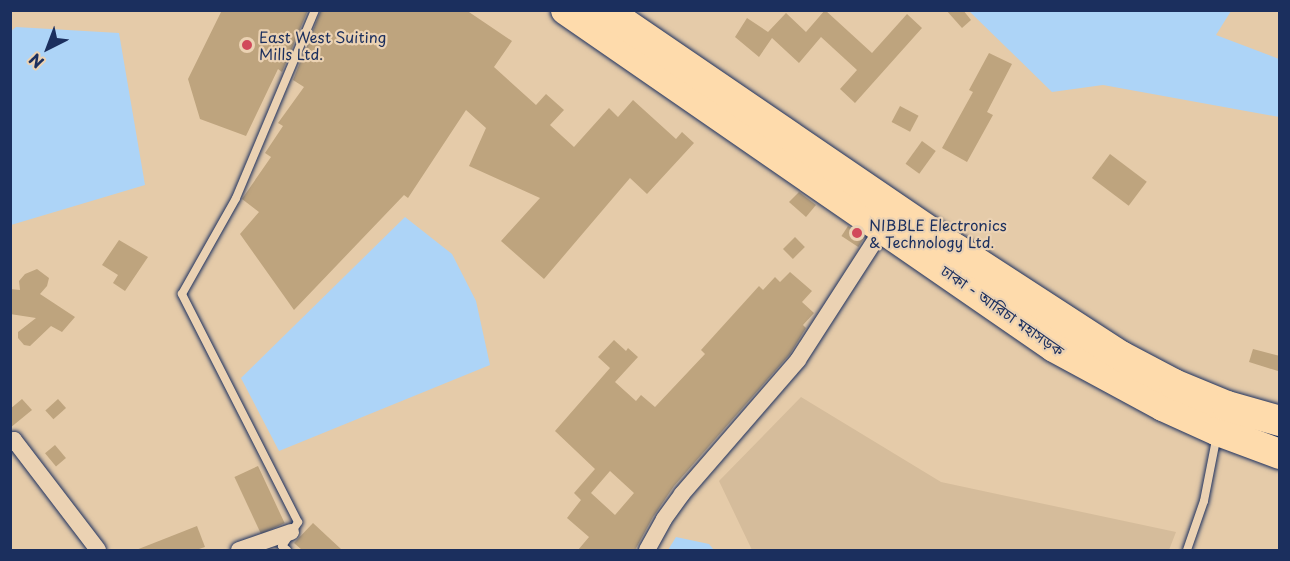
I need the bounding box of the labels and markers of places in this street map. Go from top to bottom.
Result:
place label: East West Suiting Mills Ltd. [259,27,385,62]
marker: East West Suiting Mills Ltd. [240,38,254,52]
place label: NIBBLE Electronics & Technology Ltd. [869,215,1007,250]
marker: NIBBLE Electronics & Technology Ltd. [850,226,864,240]

